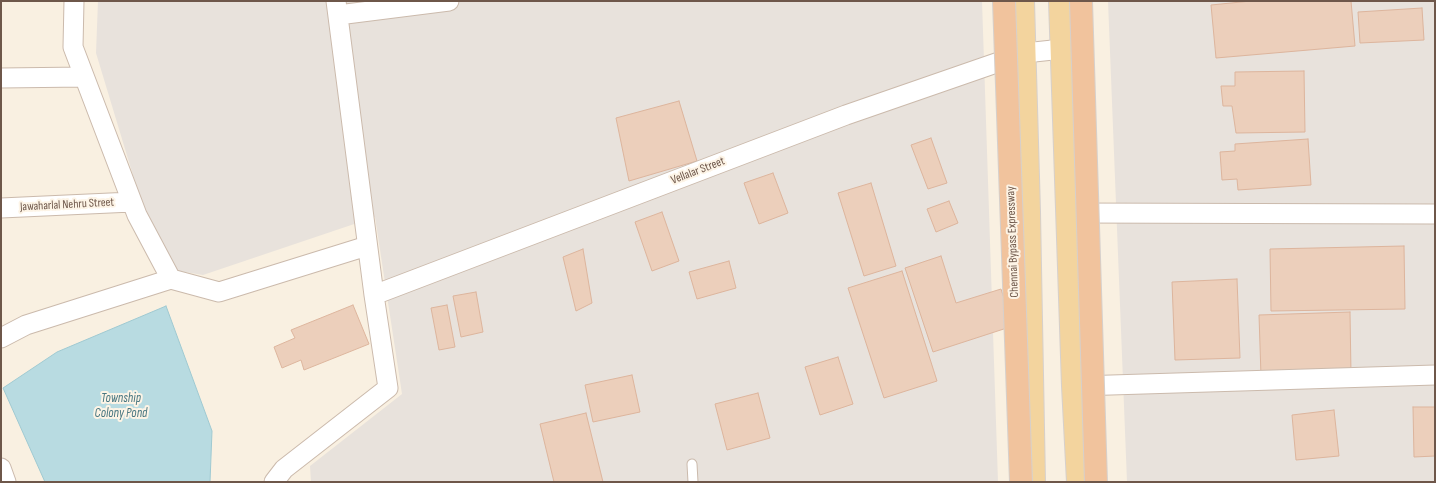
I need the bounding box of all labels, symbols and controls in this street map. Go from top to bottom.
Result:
street label: Vellalar Street [669,154,727,188]
street label: Chennai Bypass Expressway [1004,186,1022,298]
street label: Jawaharlal Nehru Street [20,195,114,215]
water label: Township Colony Pond [95,391,147,422]

